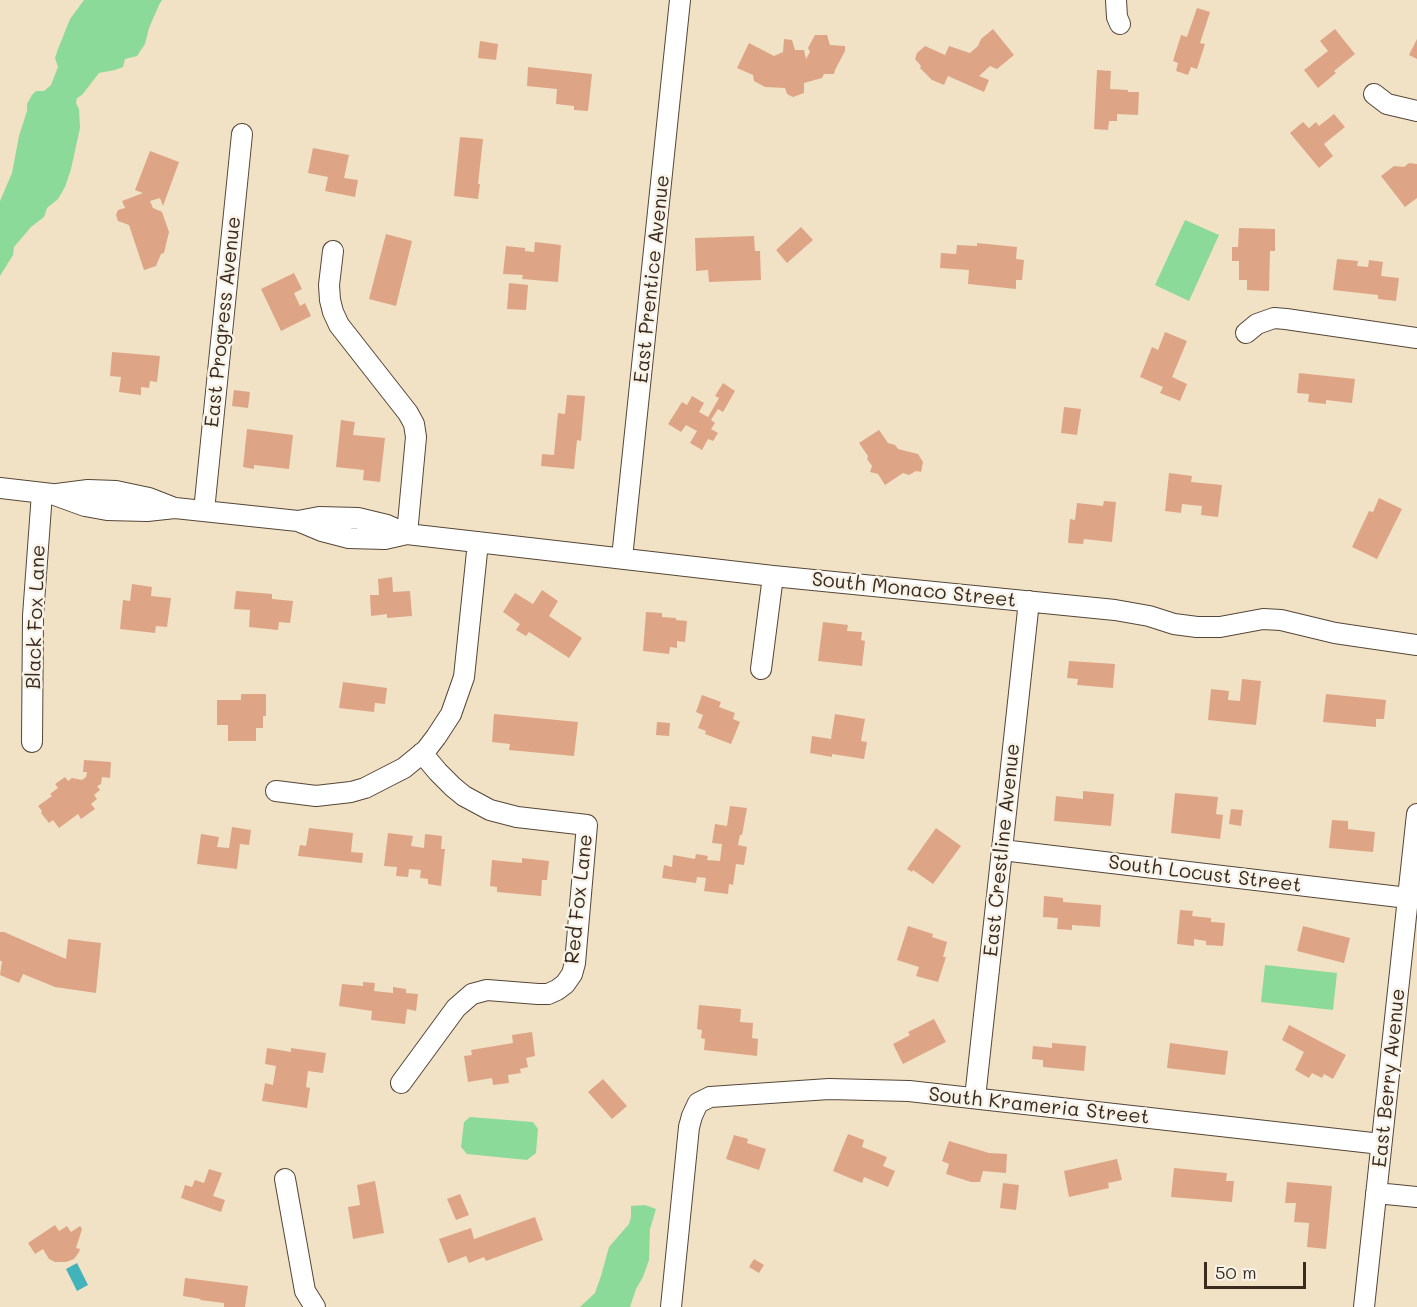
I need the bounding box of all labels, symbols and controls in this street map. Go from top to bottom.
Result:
street label: East Prentice Avenue [629,174,675,384]
street label: East Progress Avenue [200,215,246,429]
street label: Black Fox Lane [21,544,51,690]
street label: South Monaco Street [811,567,1017,613]
street label: East Crestline Avenue [979,742,1025,958]
street label: Red Fox Lane [560,833,598,965]
street label: South Locust Street [1107,850,1303,898]
street label: East Berry Avenue [1368,987,1410,1169]
street label: South Krameria Street [927,1082,1151,1130]
scale bar [1207,1250,1309,1288]
text: 50 m [1215,1260,1257,1284]

